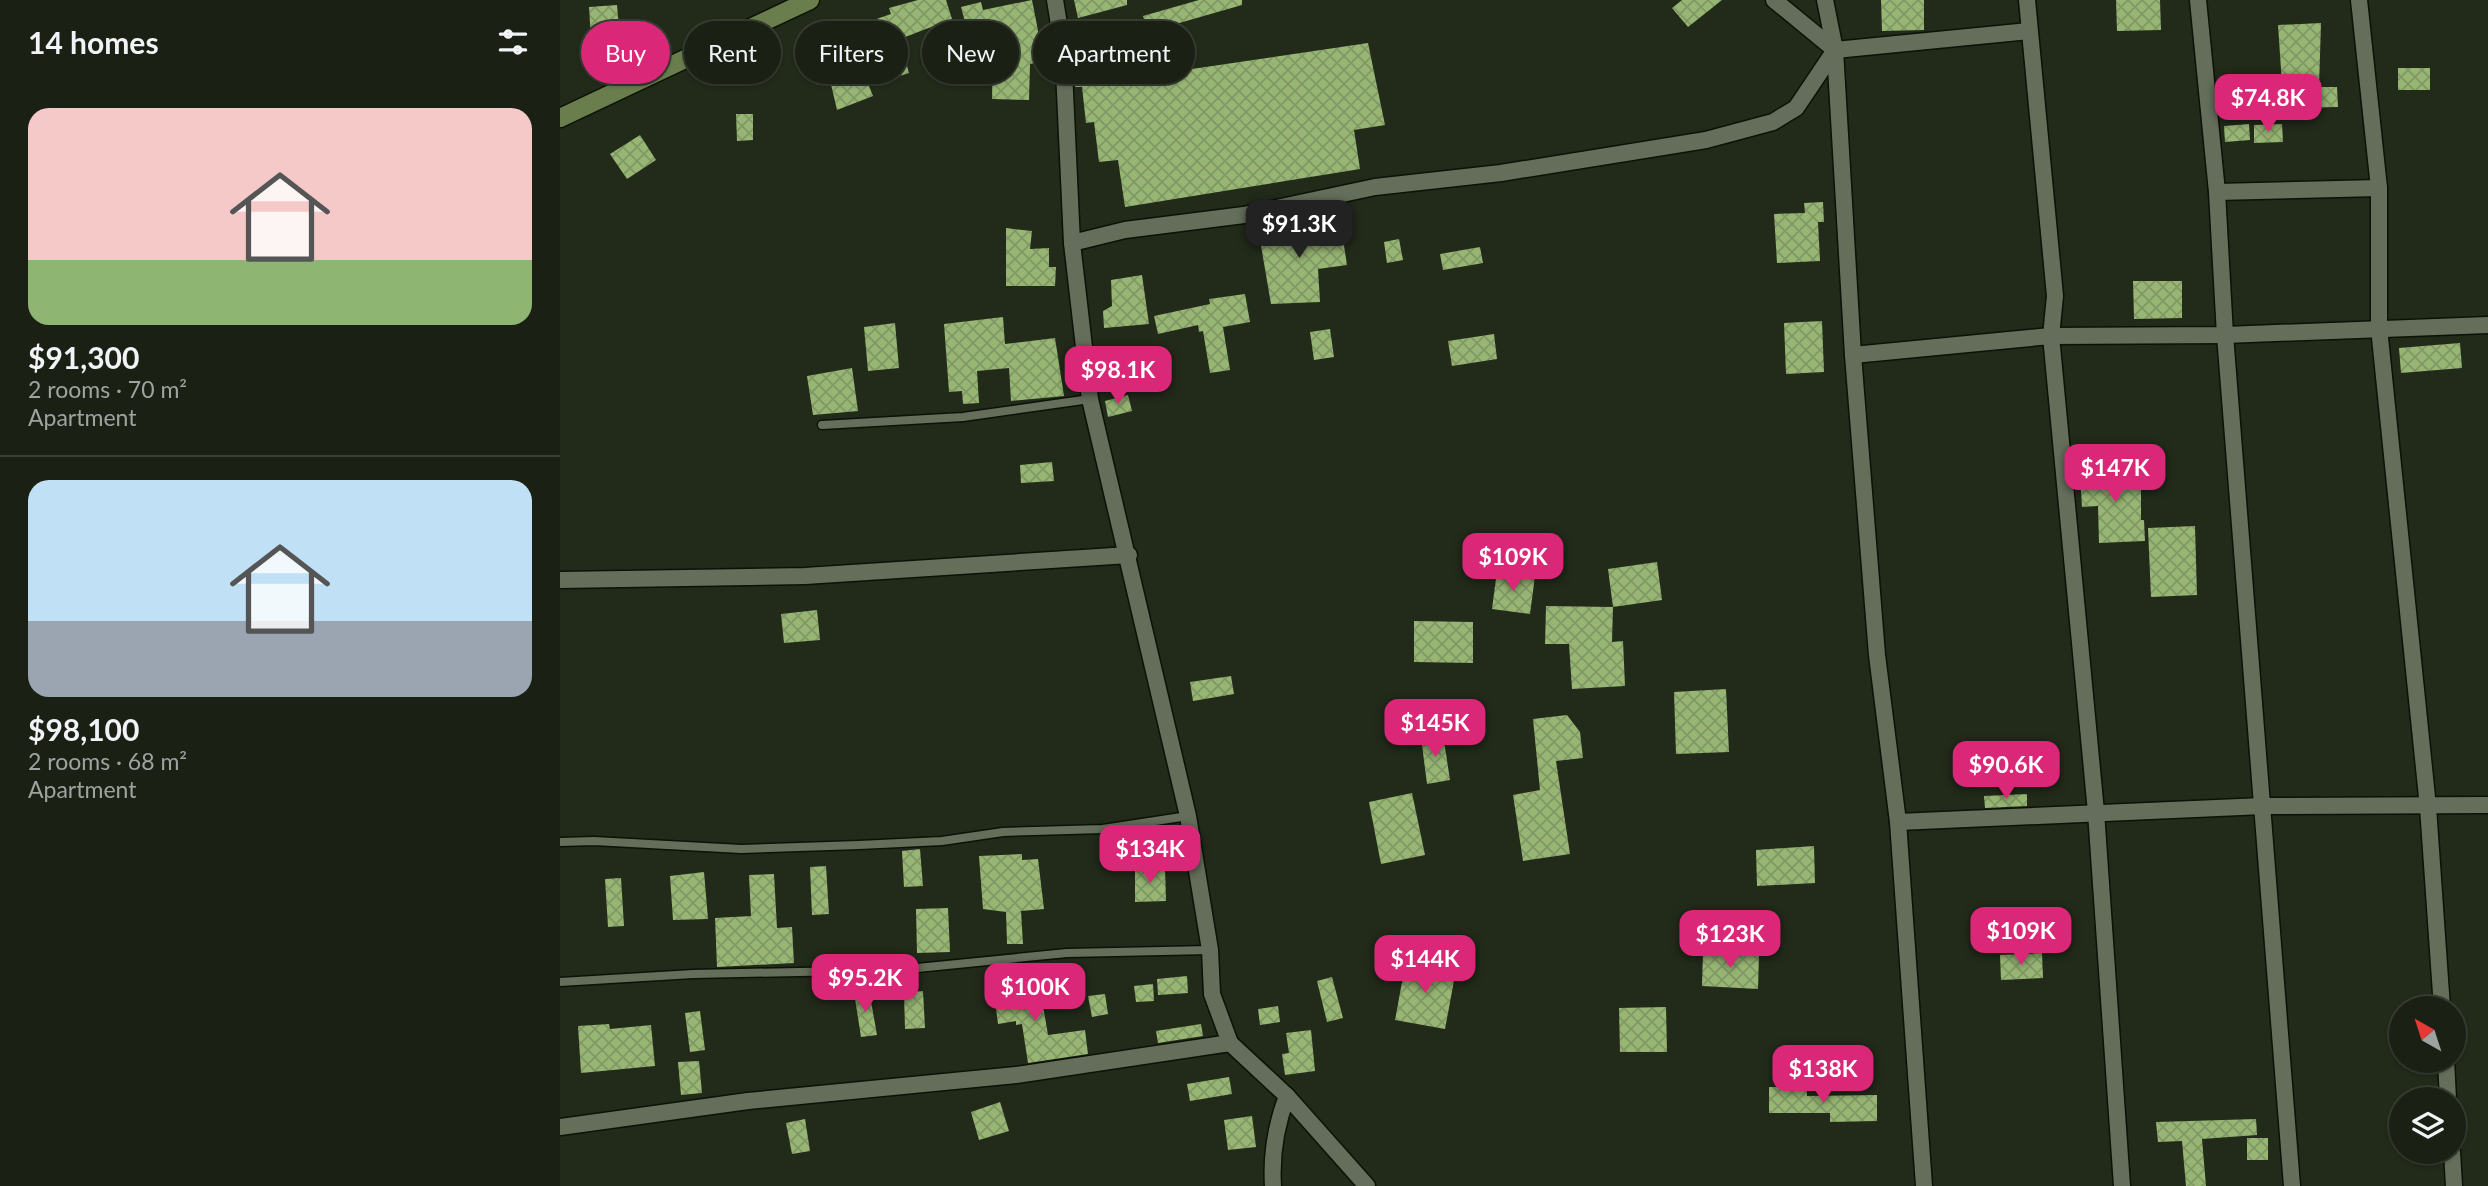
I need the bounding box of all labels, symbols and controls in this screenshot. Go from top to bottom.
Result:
chip: Buy [581,21,670,84]
chip: Rent [684,21,781,84]
chip: Filters [795,21,908,84]
chip: New [922,21,1019,84]
chip: Apartment [1033,21,1195,84]
icon: filters [494,23,532,61]
text: 14 homes [28,24,159,60]
pin: $74.8K [2211,74,2325,134]
text: $74.8K [2231,83,2305,111]
icon: home [217,154,343,280]
pin: $91.3K [1242,201,1356,260]
text: $91.3K [1262,209,1336,237]
text: $91,300 [28,339,139,375]
pin: $98.1K [1061,346,1175,406]
text: $98.1K [1081,355,1155,383]
text: 2 rooms · 70 m² [28,375,187,403]
text: Apartment [28,403,136,431]
pin: $147K [2066,444,2164,504]
text: $147K [2080,453,2150,481]
icon: home [217,526,343,652]
pin: $109K [1464,534,1562,593]
text: $109K [1478,542,1548,570]
pin: $145K [1386,700,1484,759]
text: $145K [1400,708,1470,736]
text: $98,100 [28,711,139,747]
pin: $90.6K [1949,742,2063,801]
text: 2 rooms · 68 m² [28,747,187,775]
text: $90.6K [1969,750,2043,778]
text: Apartment [28,775,136,803]
pin: $134K [1101,826,1199,885]
text: $134K [1115,834,1185,862]
pin: $109K [1972,908,2070,967]
pin: $123K [1681,911,1779,970]
text: $109K [1986,916,2056,944]
text: $123K [1695,919,1765,947]
pin: $144K [1376,936,1474,995]
text: $144K [1390,944,1460,972]
pin: $95.2K [808,954,922,1014]
text: $95.2K [828,963,902,991]
pin: $100K [986,964,1084,1023]
text: $100K [1000,972,1070,1000]
north arrow [2389,996,2466,1073]
map controls [2389,996,2466,1164]
pin: $138K [1774,1046,1872,1105]
text: $138K [1788,1054,1858,1082]
button: layers [2389,1087,2466,1164]

